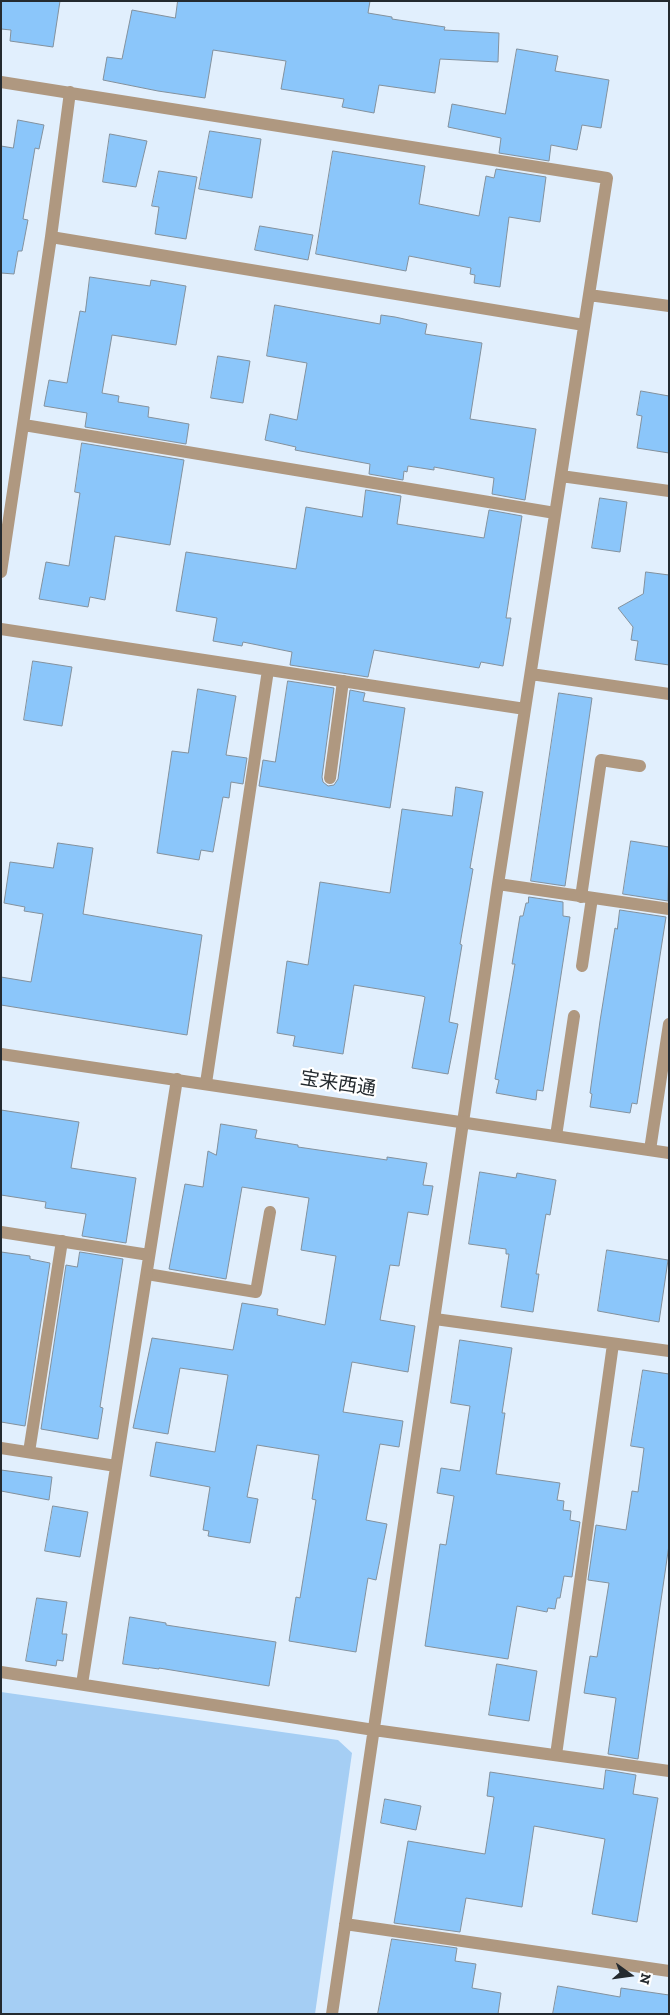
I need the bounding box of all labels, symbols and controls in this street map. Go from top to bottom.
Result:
street label: 宝来西通 [299,1067,377,1101]
north arrow [605,1950,655,2000]
text: N [636,1972,655,1986]

